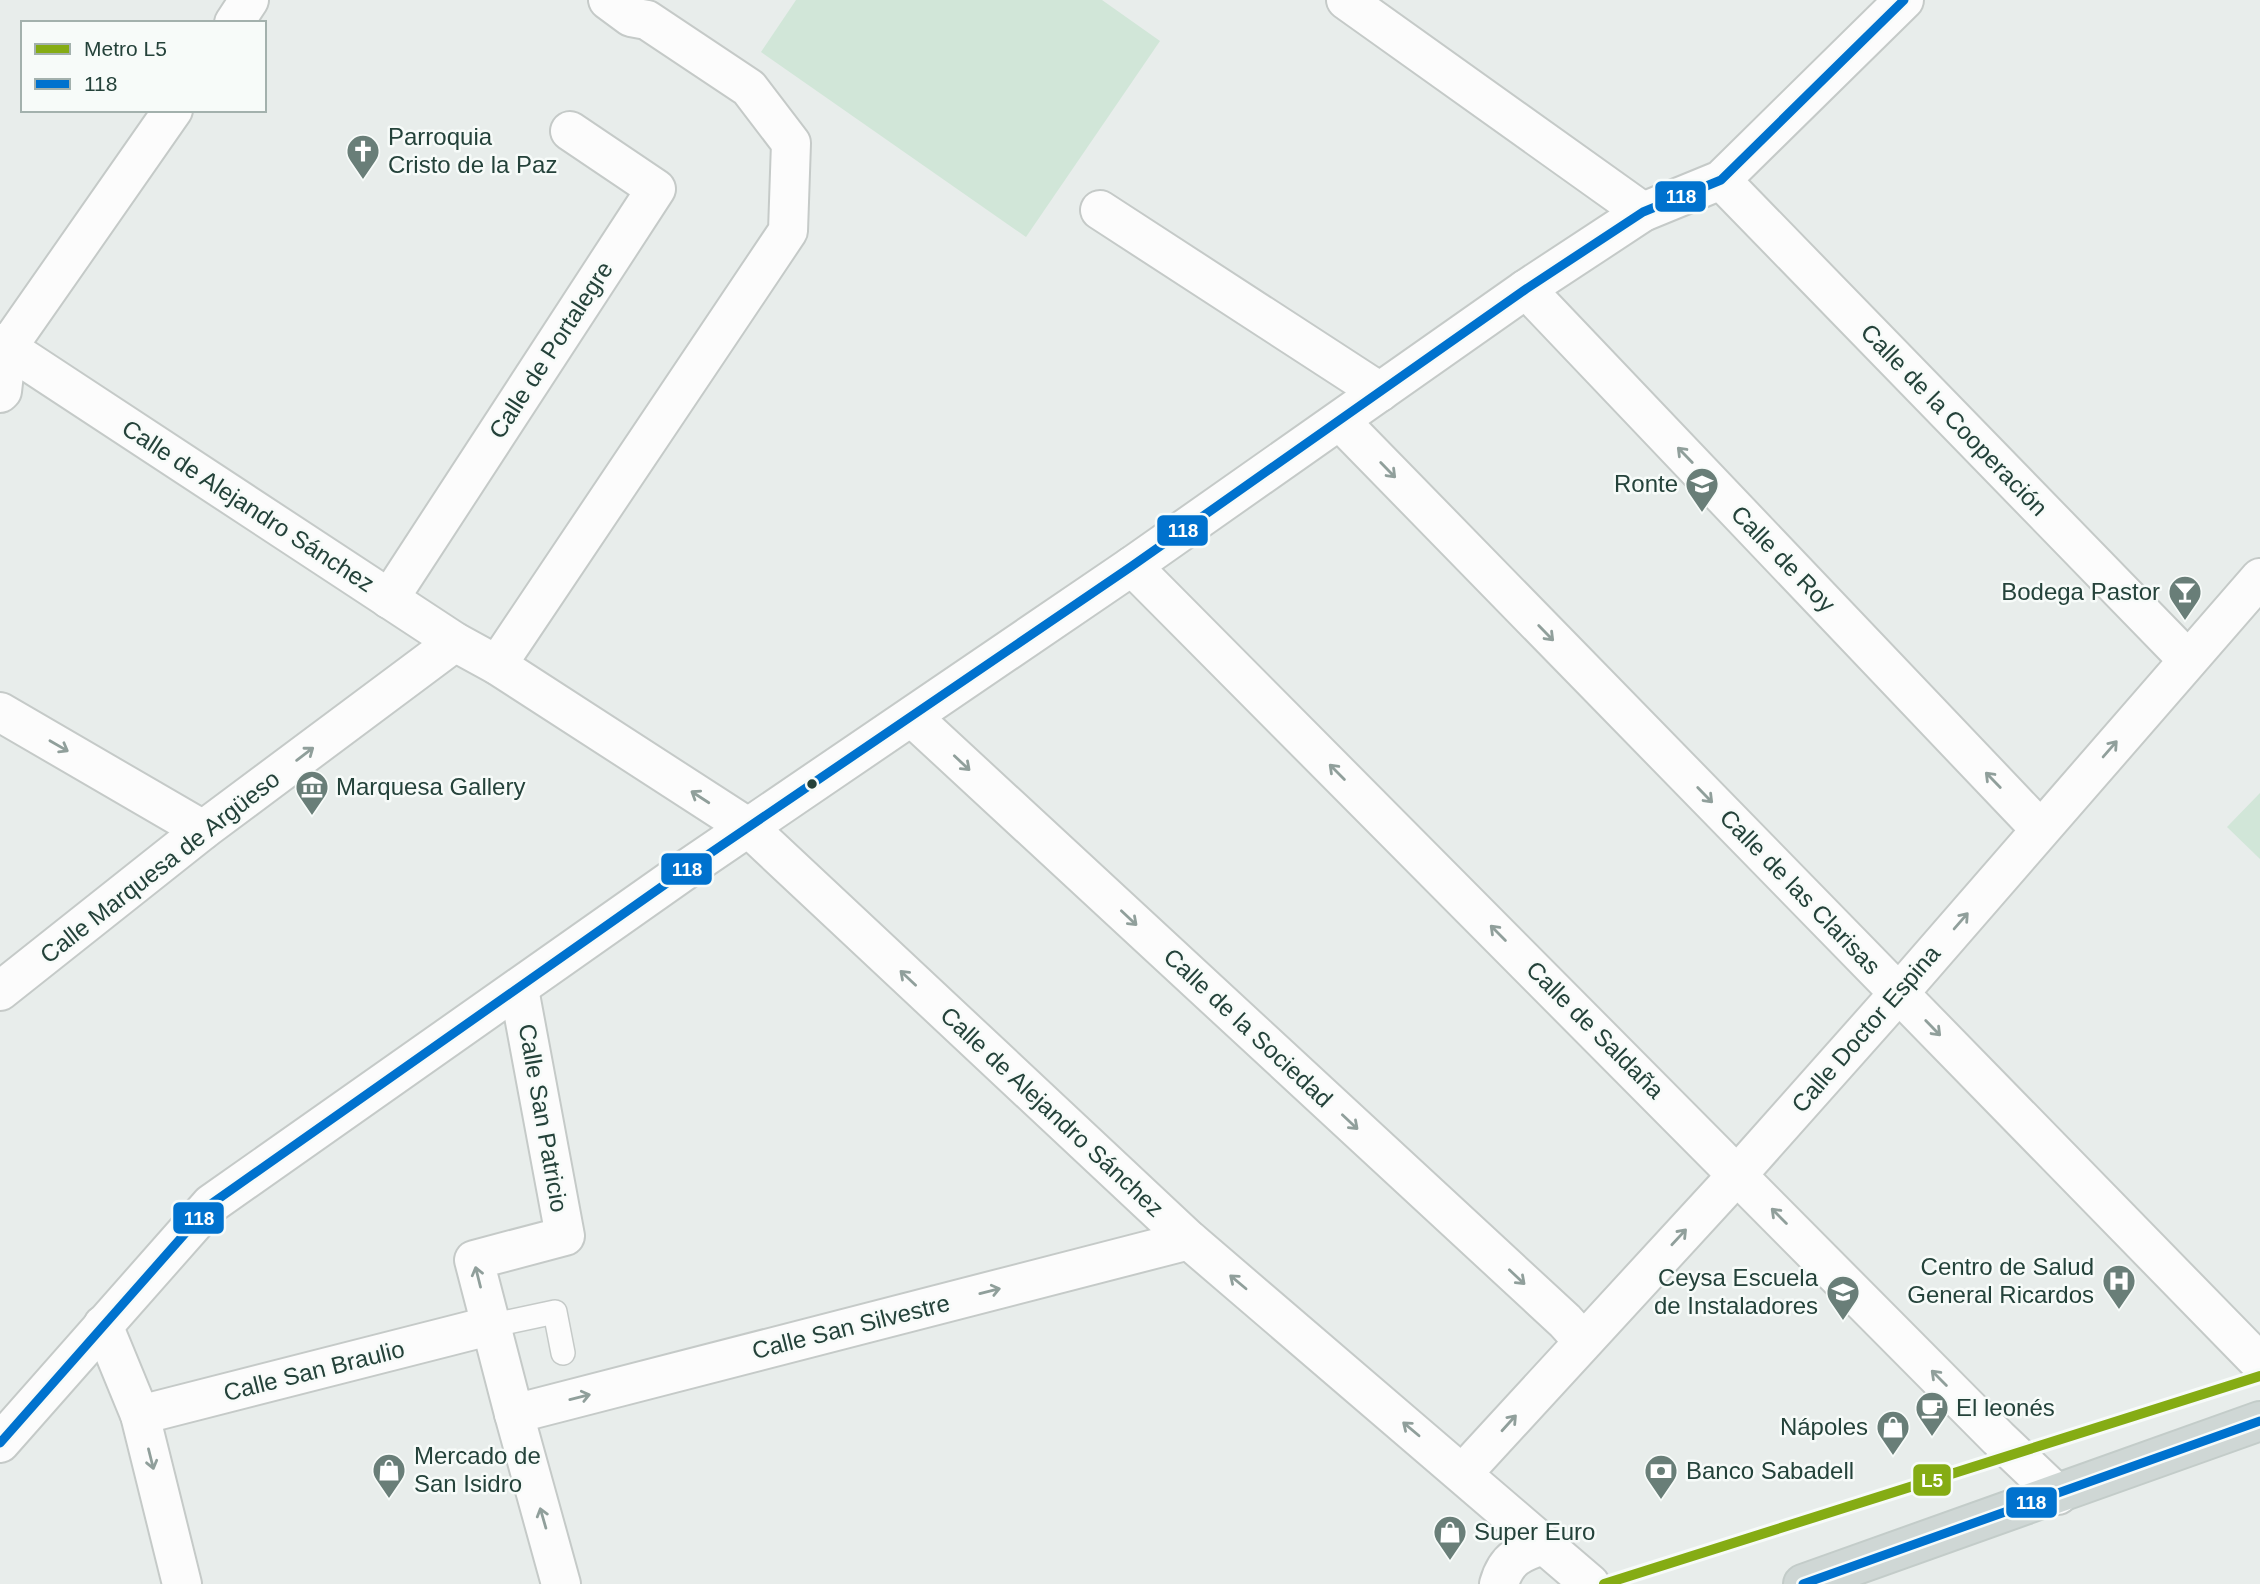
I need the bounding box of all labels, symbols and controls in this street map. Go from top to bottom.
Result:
legend [21,21,266,112]
text: Metro L5 [84,37,167,60]
text: 118 [84,72,117,95]
place label: Parroquia Cristo de la Paz [388,123,557,178]
church icon: Parroquia Cristo de la Paz [344,132,382,181]
line badge: 118 [1654,180,1707,213]
text: 118 [1666,186,1696,207]
street label: Calle de Portalegre [483,256,618,443]
street label: Calle de la Cooperación [1856,318,2053,521]
street label: Calle de Alejandro Sánchez [117,414,379,597]
one-way arrow [1676,447,1693,464]
one-way arrow [1379,461,1396,478]
school or university icon: Ronte [1683,465,1721,514]
place label: Ronte [1614,470,1678,497]
street label: Calle de Roy [1726,500,1841,617]
line badge: 118 [1156,514,1209,547]
text: 118 [1168,520,1198,541]
bar icon: Bodega Pastor [2166,573,2204,622]
place label: Bodega Pastor [2001,578,2160,605]
one-way arrow [1538,624,1555,641]
one-way arrow [49,740,69,754]
one-way arrow [2102,740,2118,758]
one-way arrow [295,747,314,761]
one-way arrow [953,755,971,771]
one-way arrow [1329,764,1346,781]
street label: Calle Marquesa de Argüeso [35,765,285,968]
museum icon: Marquesa Gallery [293,768,331,817]
one-way arrow [1985,772,2002,789]
place label: Marquesa Gallery [336,773,525,800]
unlabelled marker [805,777,819,791]
one-way arrow [1697,787,1714,804]
one-way arrow [691,790,711,804]
street label: Calle de las Clarisas [1715,804,1886,980]
line badge: 118 [660,852,713,886]
text: 118 [672,859,702,880]
one-way arrow [1120,909,1137,926]
one-way arrow [1953,912,1969,930]
one-way arrow [1490,925,1507,942]
street label: Calle Doctor Espina [1786,939,1946,1118]
street label: Calle de la Sociedad [1159,943,1338,1113]
street label: Calle de Saldaña [1521,955,1670,1104]
one-way arrow [899,970,917,986]
street label: Calle de Alejandro Sánchez [935,1001,1169,1222]
one-way arrow [1924,1019,1941,1036]
street label: Calle San Patricio [514,1022,573,1214]
one-way arrow [1341,1114,1359,1130]
line badge: 118 [172,1201,225,1235]
text: 118 [184,1208,214,1229]
one-way arrow [1771,1208,1788,1225]
one-way arrow [1671,1229,1688,1246]
place label: Centro de Salud General Ricardos [1907,1253,2094,1308]
hospital icon: Centro de Salud General Ricardos [2100,1262,2138,1311]
place label: Ceysa Escuela de Instaladores [1654,1264,1819,1319]
one-way arrow [471,1266,484,1289]
one-way arrow [1508,1268,1525,1285]
school or university icon: Ceysa Escuela de Instaladores [1824,1273,1862,1322]
one-way arrow [1229,1274,1247,1290]
one-way arrow [979,1284,1001,1297]
street label: Calle San Silvestre [749,1289,953,1364]
street label: Calle San Braulio [221,1335,407,1406]
one-way arrow [1931,1370,1948,1387]
cafe icon: El leonés [1913,1389,1951,1438]
one-way arrow [568,1390,591,1403]
place label: El leonés [1956,1394,2055,1421]
shop icon: Nápoles [1874,1408,1912,1457]
place label: Nápoles [1780,1413,1868,1440]
one-way arrow [1501,1414,1517,1432]
one-way arrow [1402,1421,1420,1437]
place label: Mercado de San Isidro [414,1442,541,1497]
one-way arrow [145,1447,158,1469]
shop icon: Mercado de San Isidro [370,1451,408,1500]
bank icon: Banco Sabadell [1642,1452,1680,1501]
place label: Banco Sabadell [1686,1457,1854,1484]
line badge: L5 [1912,1463,1952,1497]
text: L5 [1921,1470,1944,1491]
line badge: 118 [2005,1486,2058,1519]
text: 118 [2016,1492,2046,1513]
one-way arrow [536,1507,549,1530]
shop icon: Super Euro [1431,1513,1469,1562]
place label: Super Euro [1474,1518,1595,1545]

